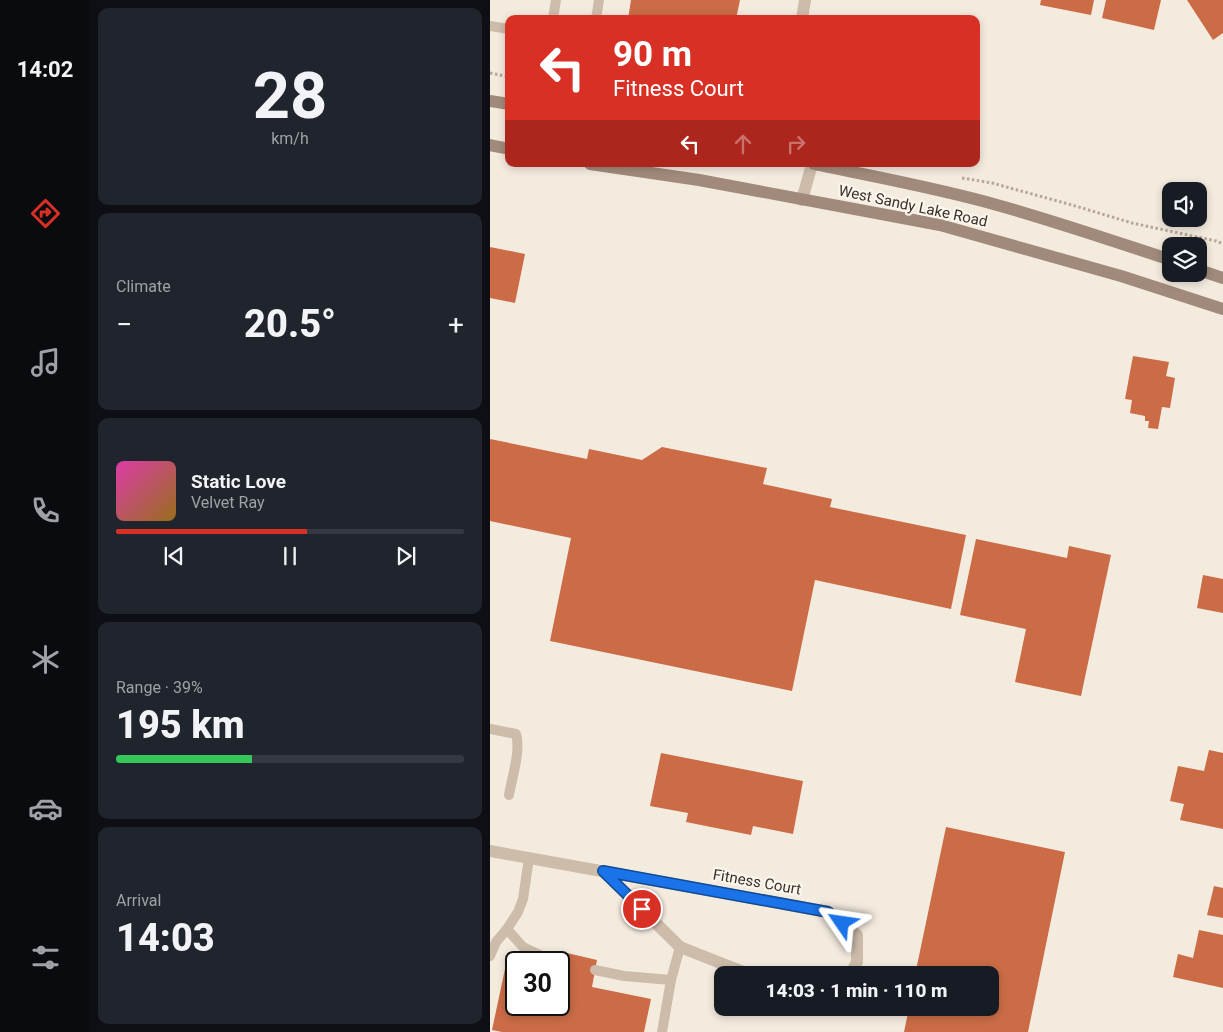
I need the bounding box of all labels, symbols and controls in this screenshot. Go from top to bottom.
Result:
text: 90 m [613,34,692,75]
icon: left [530,35,595,100]
text: 14:02 [17,57,73,82]
text: 28 [253,58,327,134]
text: Fitness Court [613,76,744,101]
text: km/h [271,129,309,148]
icon: left [676,130,704,158]
icon: ahead [729,130,757,158]
icon: right [782,130,810,158]
street label: West Sandy Lake Road [837,181,989,231]
map controls [1162,182,1207,282]
button: sound [1162,182,1207,227]
icon: directions [28,196,63,231]
button: layers [1162,237,1207,282]
text: Climate [116,277,171,296]
text: 20.5° [244,302,336,346]
text: − [116,308,132,341]
text: + [448,308,464,341]
icon: music [28,345,63,380]
text: Static Love [191,470,286,493]
icon: phone [28,493,63,528]
text: Velvet Ray [191,493,265,512]
icon: previous [160,542,188,570]
icon: pause [276,542,304,570]
icon: next [392,542,420,570]
icon: climate [28,642,63,677]
text: Range · 39% [116,678,203,697]
text: 195 km [116,703,245,747]
icon: car [28,791,63,826]
street label: Fitness Court [711,865,803,899]
pin [621,888,663,930]
text: Arrival [116,891,161,910]
icon: arrive [628,895,656,923]
position arrow [815,896,867,948]
text: 14:03 [116,916,215,960]
icon: filters [28,940,63,975]
speed limit sign: 30 [505,951,570,1016]
text: 14:03 · 1 min · 110 m [765,979,948,1002]

